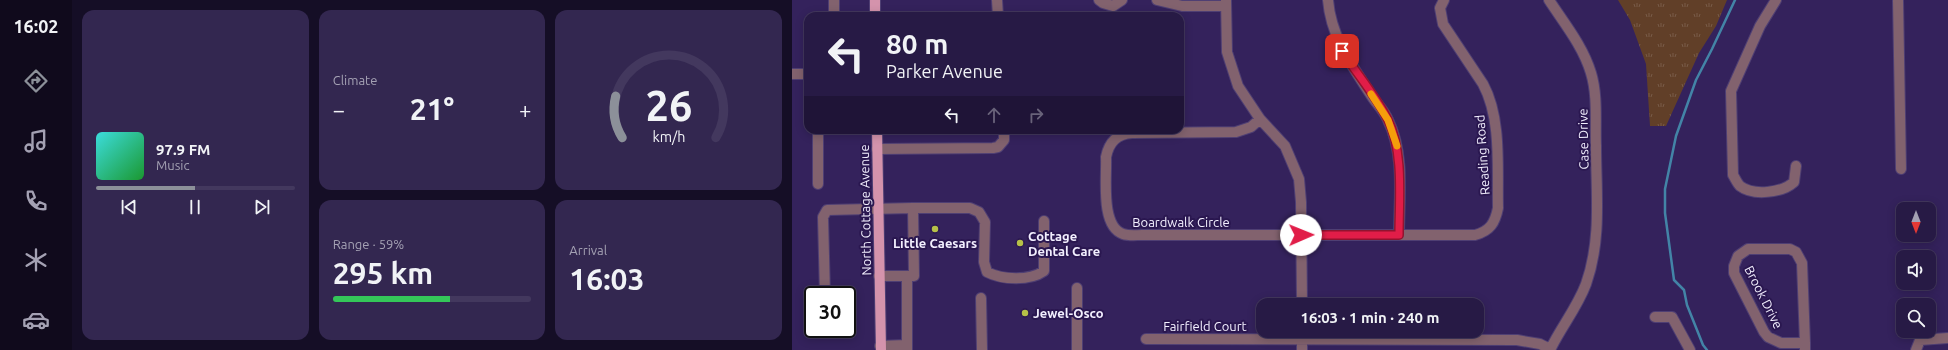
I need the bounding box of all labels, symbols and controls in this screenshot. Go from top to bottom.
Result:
text: 16:02 [13,16,59,36]
icon: left [820,28,872,80]
text: 80 m [886,28,948,59]
pin [1325,34,1359,68]
icon: arrive [1331,40,1353,62]
text: Parker Avenue [886,61,1003,81]
icon: directions [22,67,50,95]
text: Climate [333,73,377,87]
text: 26 [645,82,692,129]
text: 21° [410,92,454,126]
text: − [333,97,345,122]
text: + [519,97,531,122]
icon: left [941,104,963,126]
icon: ahead [983,104,1005,126]
icon: right [1025,104,1047,126]
street label: Case Drive [1575,108,1591,170]
street label: Reading Road [1472,114,1492,196]
icon: music [22,127,50,155]
text: km/h [652,128,685,144]
text: 97.9 FM [156,141,210,158]
street label: North Cottage Avenue [857,144,873,276]
text: Music [156,158,190,172]
icon: phone [22,187,50,215]
icon: previous [118,196,140,218]
icon: pause [184,196,206,218]
icon: next [251,196,273,218]
north arrow [1896,202,1936,242]
map controls [1896,202,1936,338]
position arrow [1280,214,1322,256]
street label: Boardwalk Circle [1132,215,1230,229]
marker: Little Caesars [930,224,940,234]
place label: Cottage Dental Care [1028,229,1100,258]
place label: Little Caesars [893,236,977,250]
text: Range · 59% [333,237,404,251]
marker: Cottage Dental Care [1015,238,1025,248]
text: Arrival [569,243,607,257]
icon: climate [22,246,50,274]
button: sound [1896,250,1936,290]
text: 295 km [333,256,433,290]
text: 16:03 [569,262,644,296]
street label: Brook Drive [1742,263,1786,331]
speed limit sign: 30 [804,286,856,338]
button: search [1896,298,1936,338]
icon: car [22,306,50,334]
place label: Jewel-Osco [1033,306,1104,320]
marker: Jewel-Osco [1020,308,1030,318]
text: 16:03 · 1 min · 240 m [1301,309,1439,326]
street label: Fairfield Court [1163,319,1247,333]

